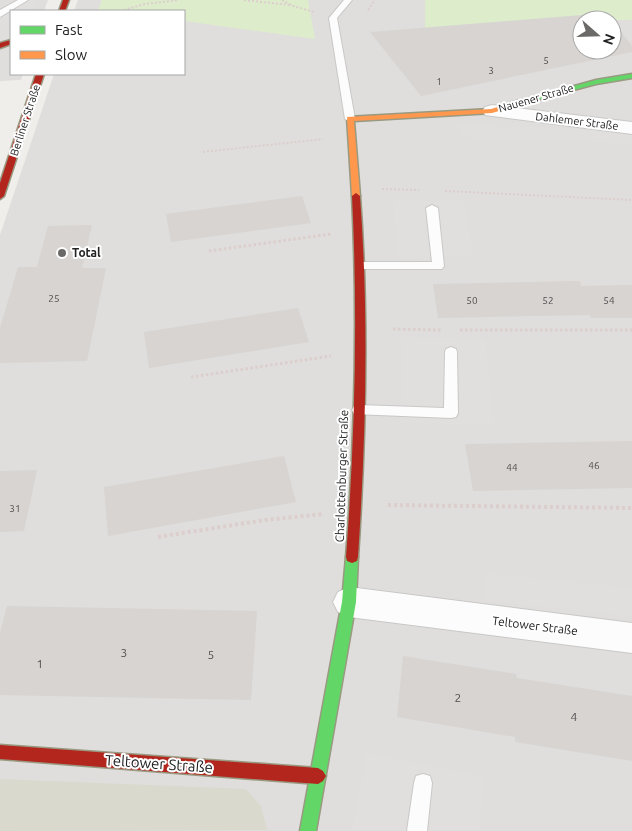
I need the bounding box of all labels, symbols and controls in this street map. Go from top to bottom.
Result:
legend [10,10,185,75]
north arrow [572,10,622,60]
text: Fast [55,21,83,38]
text: N [600,32,619,47]
text: Slow [55,46,88,63]
house number: 5 [543,55,549,66]
house number: 3 [488,65,494,76]
house number: 1 [436,76,442,87]
street label: Nauener Straße [497,82,575,114]
street label: Berliner Straße [8,83,42,157]
street label: Dahlemer Straße [535,110,619,132]
place label: Total [72,246,101,259]
marker: Total [56,247,68,259]
house number: 25 [48,293,60,304]
house number: 50 [466,295,478,306]
house number: 52 [542,295,554,306]
house number: 54 [603,295,615,306]
street label: Charlottenburger Straße [333,409,350,543]
house number: 46 [588,460,600,471]
house number: 44 [506,462,518,473]
house number: 31 [9,503,21,514]
street label: Teltower Straße [491,614,579,637]
house number: 3 [121,646,127,659]
house number: 5 [208,648,214,661]
house number: 1 [37,657,43,670]
house number: 2 [455,691,461,704]
house number: 4 [571,710,578,723]
street label: Teltower Straße [105,751,213,776]

